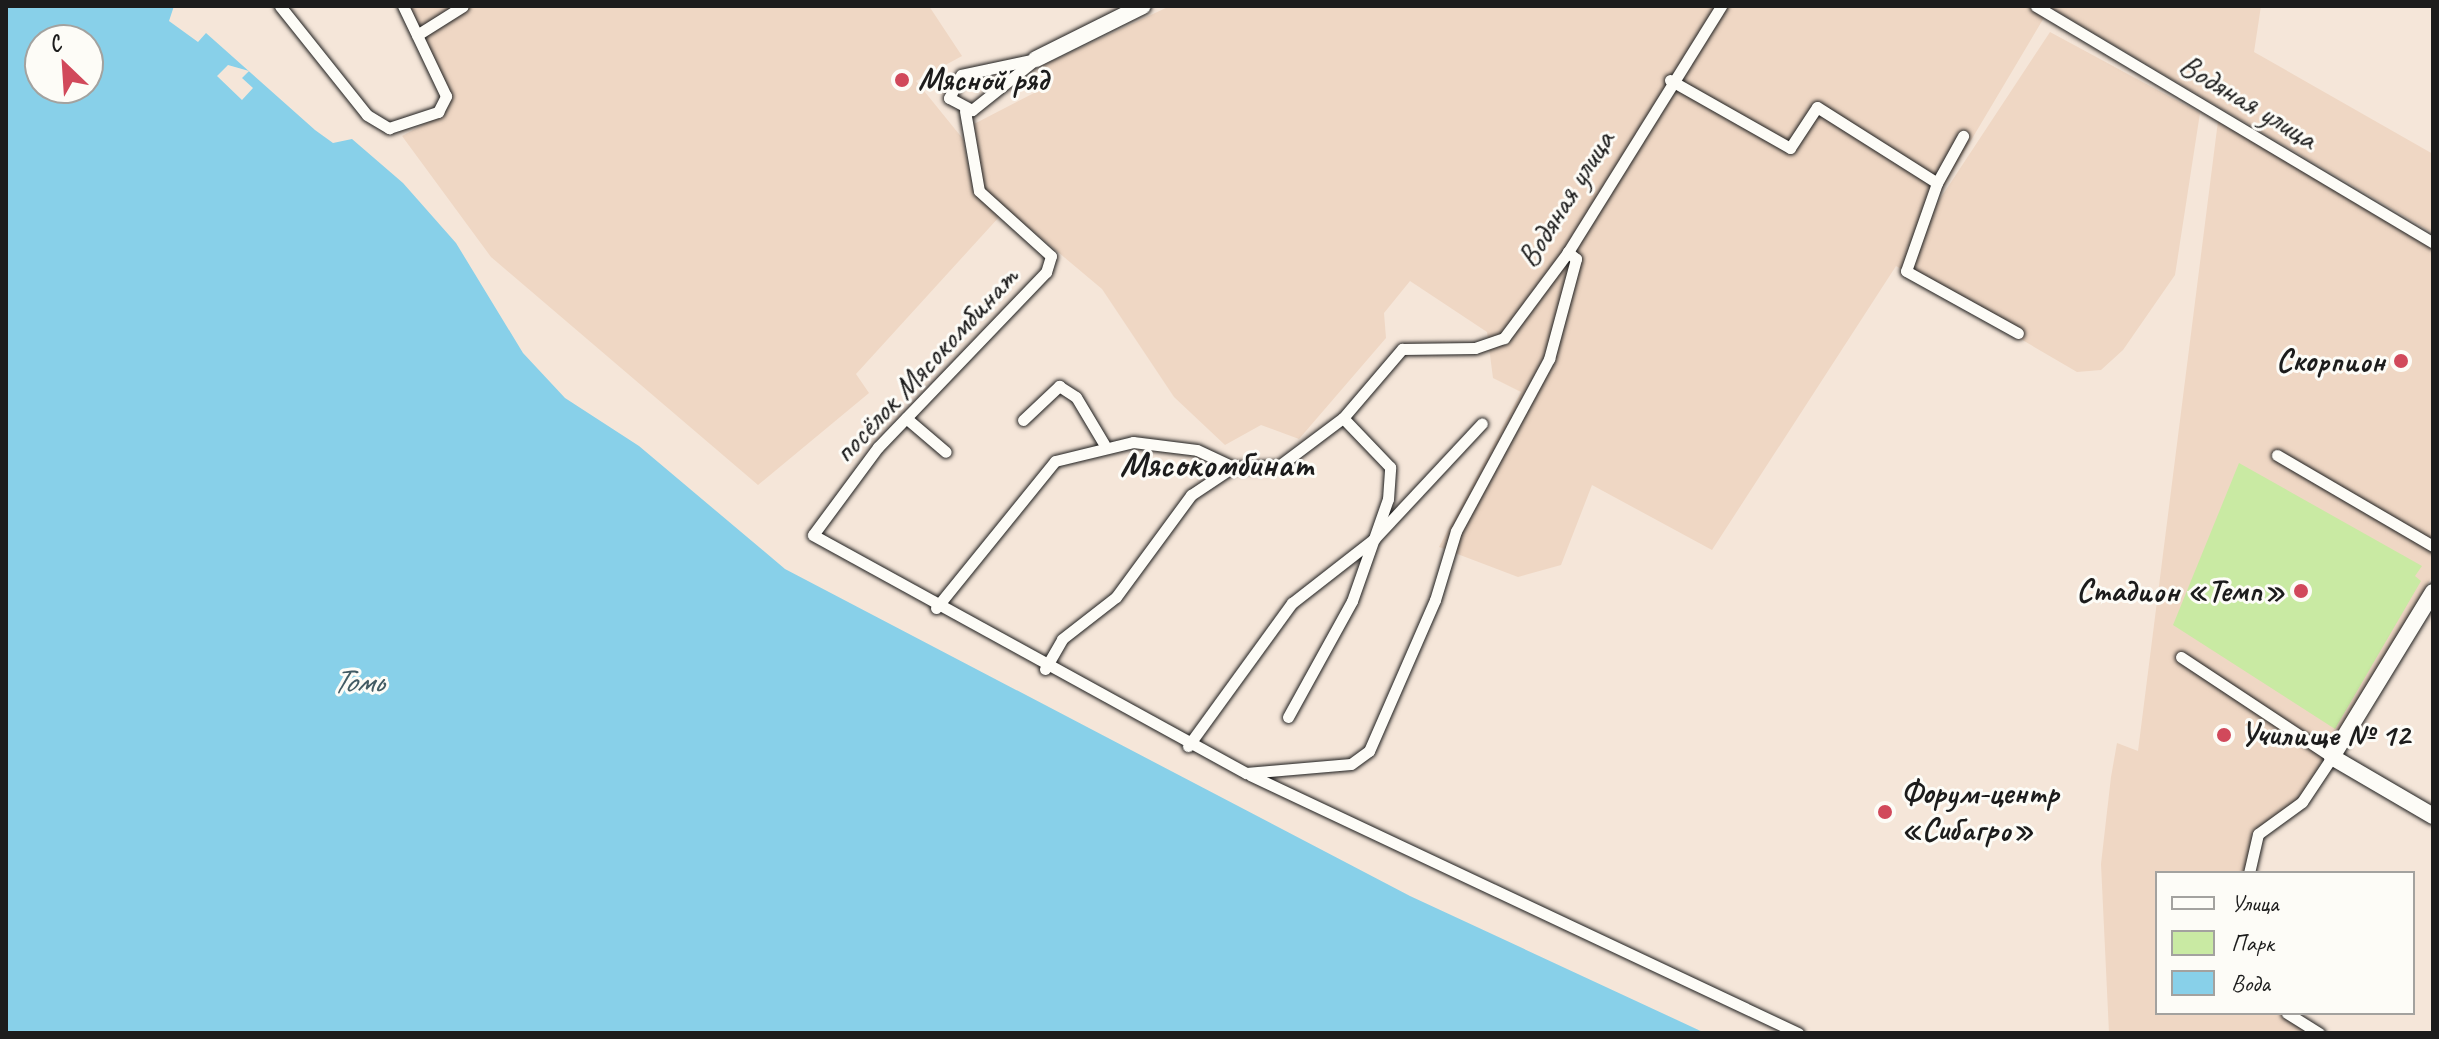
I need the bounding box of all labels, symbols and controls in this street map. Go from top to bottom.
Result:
north arrow [24,24,104,104]
text: С [44,29,66,59]
street label: Водяная улица [2171,45,2325,159]
place label: Мясной ряд [918,61,1048,99]
marker: Мясной ряд [893,71,911,89]
street label: Водяная улица [1508,123,1624,275]
street label: посёлок Мясокомбинат [827,261,1025,469]
place label: Скорпион [2276,342,2385,380]
marker: Скорпион [2392,352,2410,370]
district label: Мясокомбинат [1120,443,1314,487]
place label: Стадион «Темп» [2076,572,2285,610]
marker: Стадион «Темп» [2292,582,2310,600]
water label: Томь [332,661,382,701]
place label: Училище № 12 [2240,716,2410,754]
marker: Училище № 12 [2215,726,2233,744]
place label: Форум-центр «Сибагро» [1901,775,2058,850]
marker: Форум-центр «Сибагро» [1876,803,1894,821]
legend [2155,871,2415,1015]
text: Улица [2231,888,2279,918]
text: Парк [2231,928,2274,958]
text: Вода [2231,968,2270,998]

